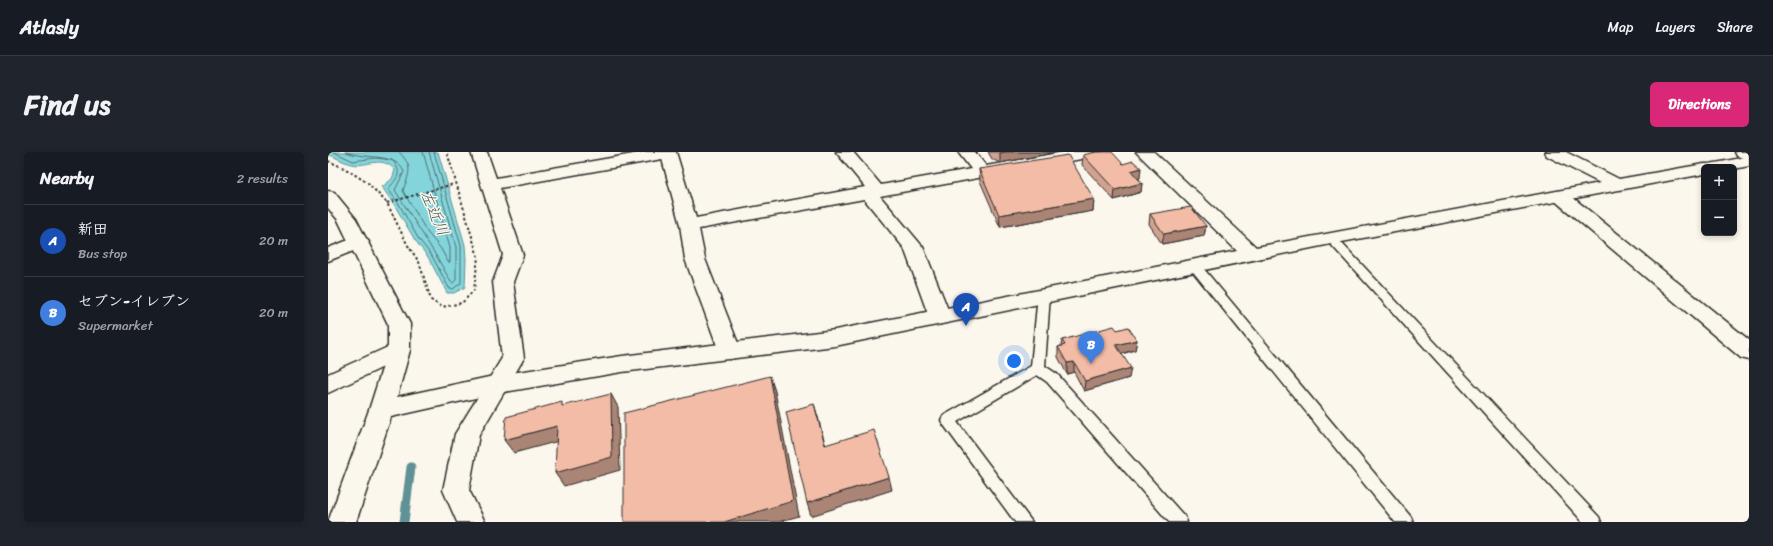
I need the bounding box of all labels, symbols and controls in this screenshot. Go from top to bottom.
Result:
text: Atlasly [20,11,79,44]
text: Map [1608,15,1633,40]
text: Layers [1655,15,1695,40]
text: Share [1717,15,1753,40]
text: Find us [24,80,111,129]
button: Directions [1650,82,1749,127]
text: Nearby [40,163,94,193]
map controls [1701,164,1737,236]
button: + [1701,164,1737,200]
text: 2 results [237,167,288,190]
water label: 左近川 [412,185,458,241]
button: − [1701,200,1737,236]
text: 新田 [78,216,108,242]
text: A [49,229,57,252]
text: 20 m [259,229,288,252]
text: Bus stop [78,242,127,265]
text: セブン-イレブン [78,288,190,314]
pin: A [953,293,979,326]
text: B [49,301,57,324]
text: 20 m [259,301,288,324]
text: Supermarket [78,314,153,337]
pin: B [1078,331,1104,364]
your location [1004,351,1024,371]

